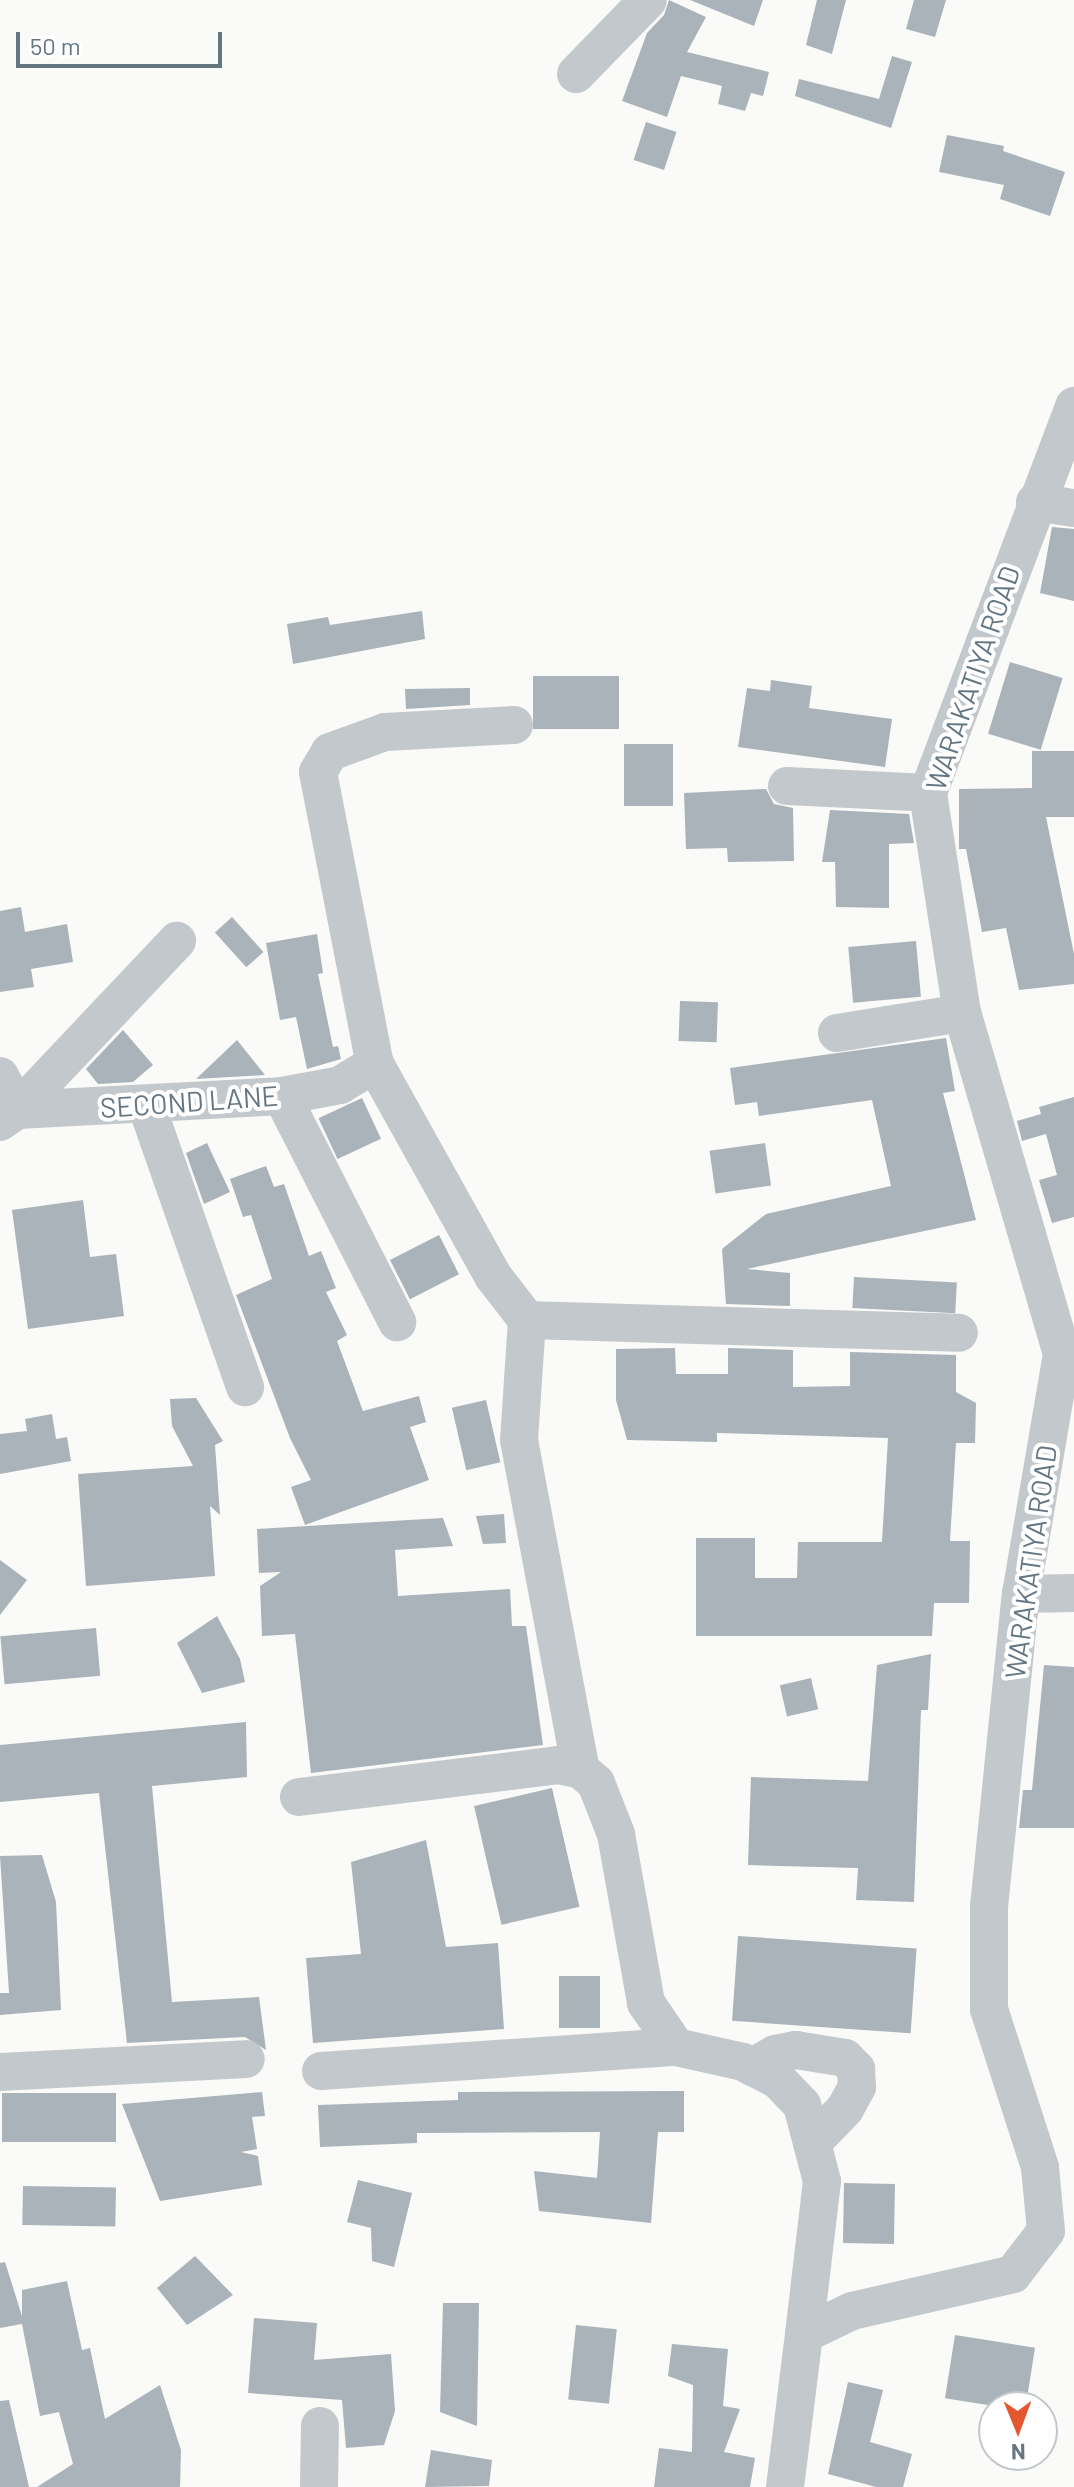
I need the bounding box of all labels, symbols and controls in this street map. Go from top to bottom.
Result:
scale bar [20,16,226,66]
text: 50 m [30,31,81,60]
street label: WARAKATIYA ROAD [918,561,1026,795]
street label: SECOND LANE [99,1078,279,1124]
street label: WARAKATIYA ROAD [997,1443,1063,1681]
north arrow [978,2391,1058,2471]
text: N [1011,2440,1026,2466]

